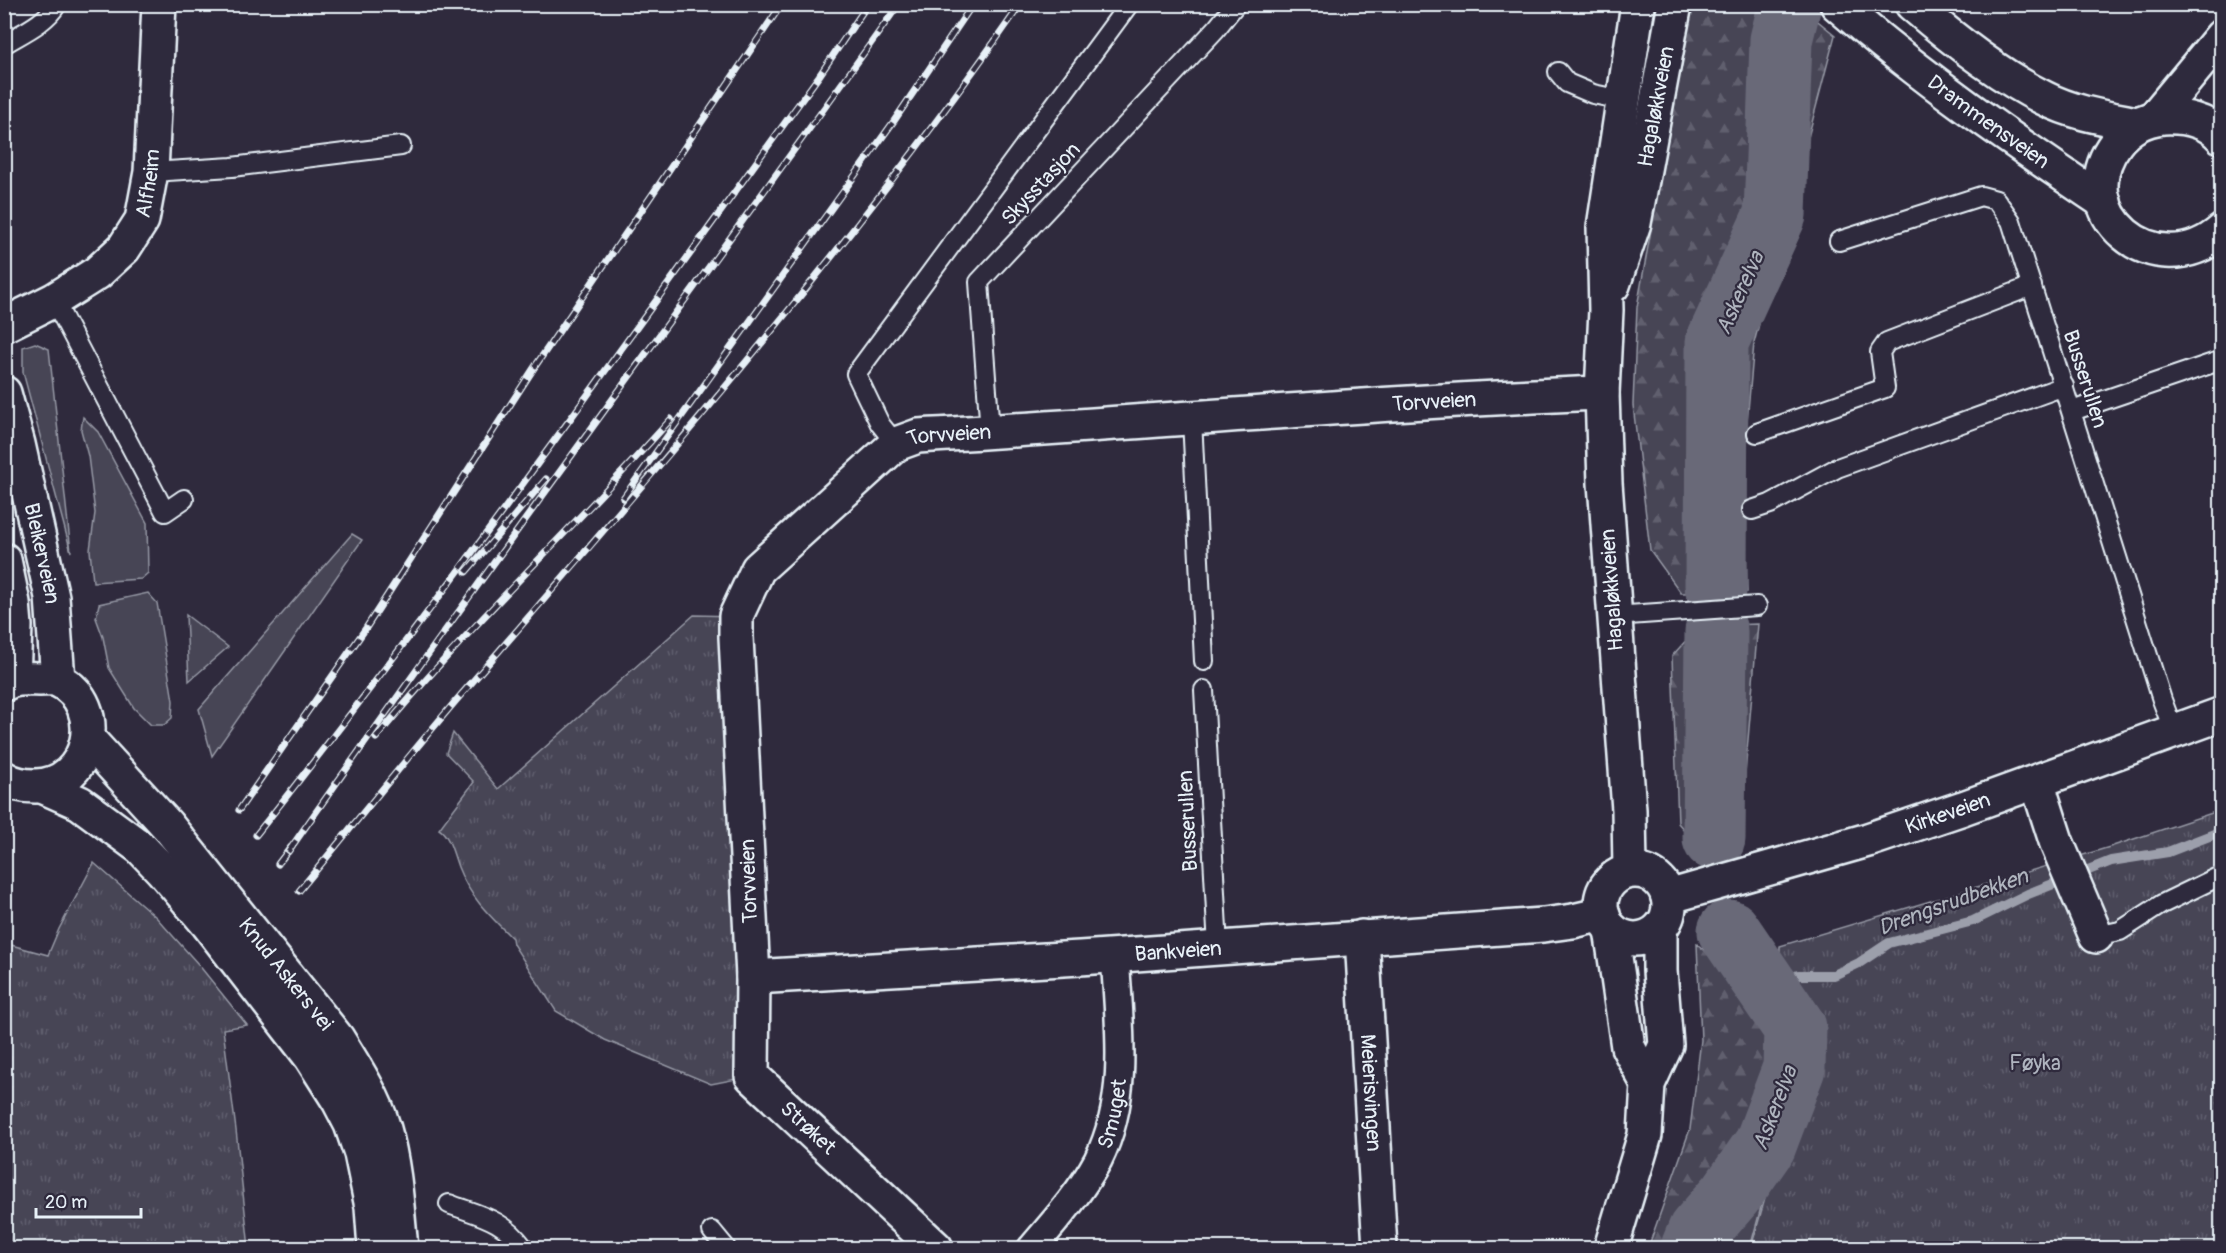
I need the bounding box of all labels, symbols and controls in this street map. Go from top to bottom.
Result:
street label: Hagaløkkveien [1631,44,1680,169]
street label: Drammensveien [1922,69,2055,175]
street label: Skysstasjon [996,137,1086,231]
street label: Alfheim [129,148,166,220]
water label: Askerelva [1709,246,1771,339]
street label: Busserullen [2056,327,2114,431]
street label: Torvveien [1391,386,1477,418]
street label: Torvveien [903,418,992,452]
street label: Bleikerveien [18,500,66,605]
street label: Hagaløkkveien [1594,528,1630,652]
street label: Busserullen [1172,770,1204,872]
street label: Kirkeveien [1901,786,1994,840]
street label: Torvveien [734,838,764,924]
water label: Drengsrudbekken [1874,861,2033,942]
street label: Knud Askers vei [233,912,339,1036]
street label: Bankveien [1134,934,1223,968]
street label: Meierisvingen [1354,1033,1388,1152]
park label: Føyka [2009,1050,2061,1077]
water label: Askerelva [1746,1060,1804,1154]
street label: Smuget [1091,1077,1133,1153]
street label: Strøket [774,1095,842,1161]
scale bar [36,1181,141,1219]
text: 20 m [45,1191,87,1214]

